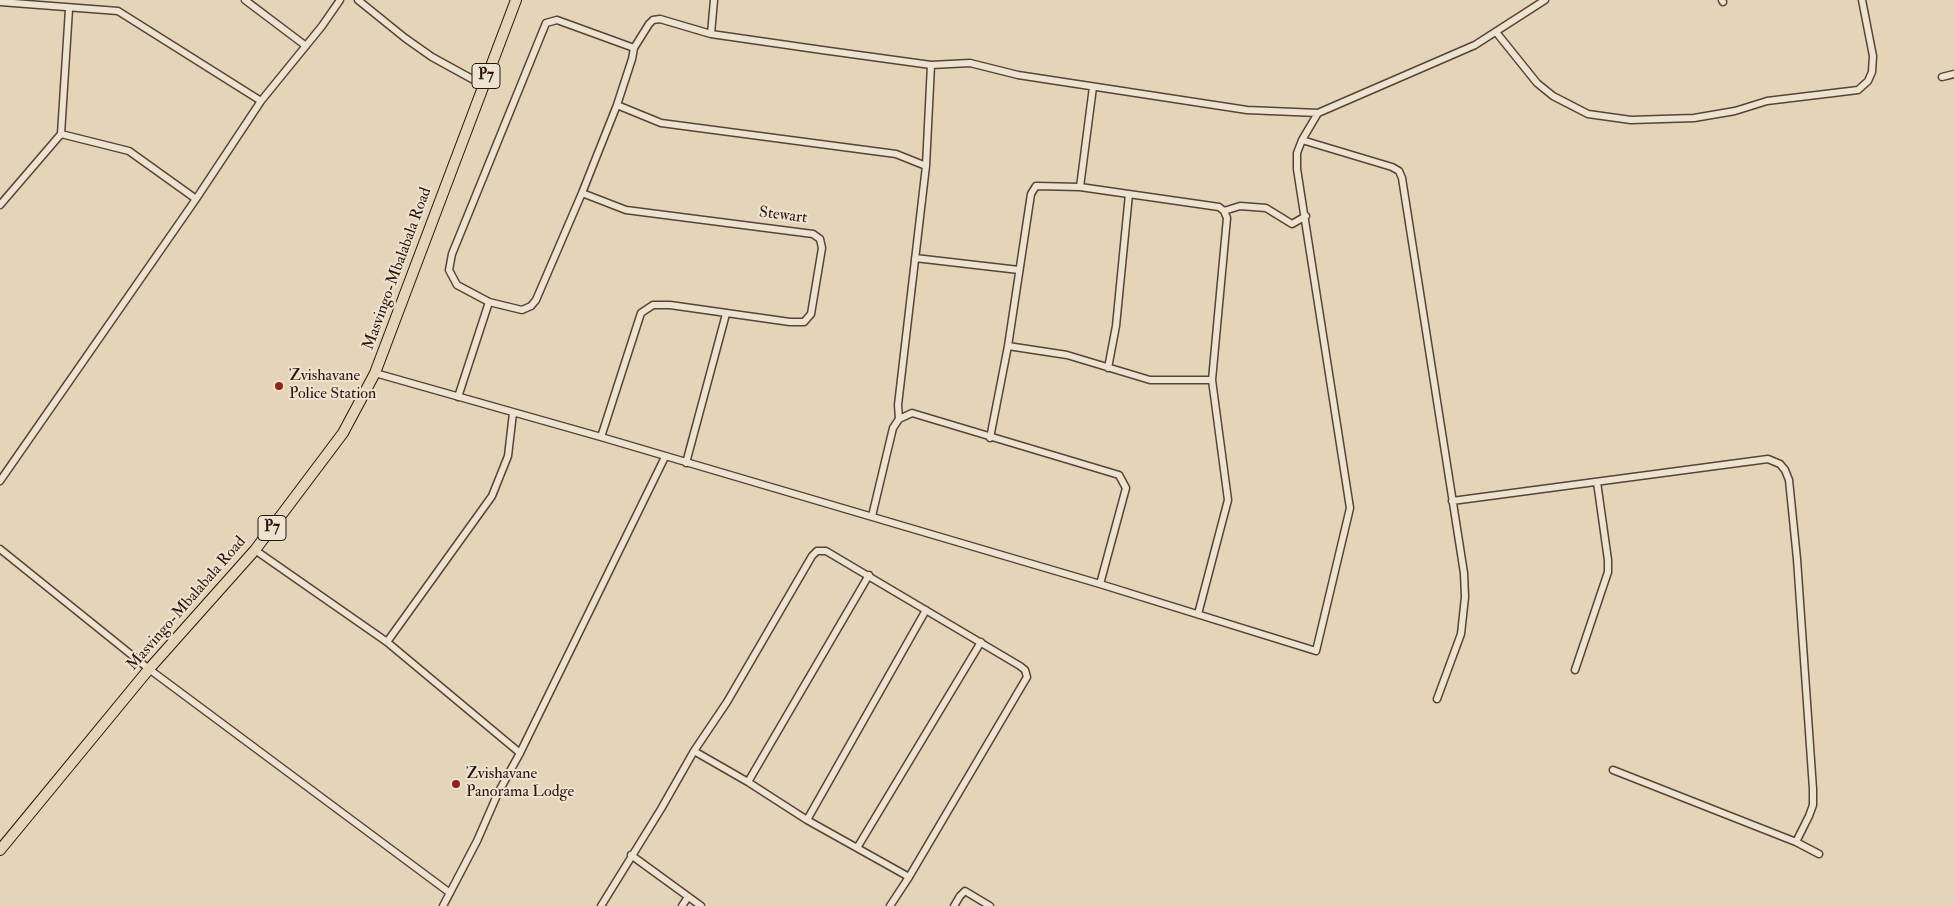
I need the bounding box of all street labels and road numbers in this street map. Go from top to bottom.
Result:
road number: P7 [472,64,500,88]
street label: Masvingo-Mbalabala Road [360,185,436,353]
street label: Stewart [758,204,808,228]
road number: P7 [258,516,286,540]
street label: Masvingo-Mbalabala Road [123,533,251,675]

